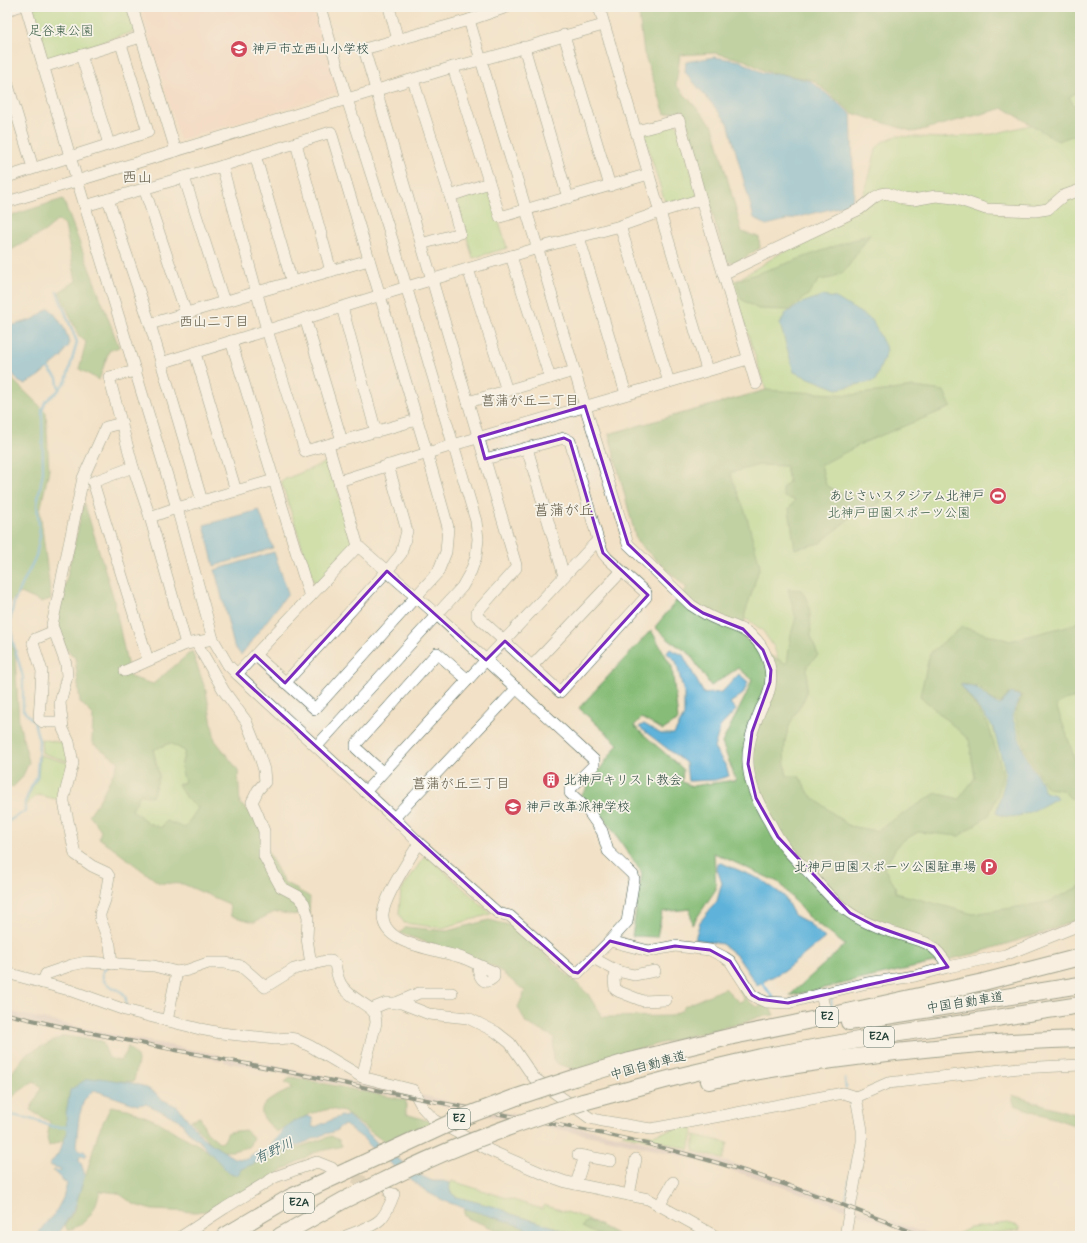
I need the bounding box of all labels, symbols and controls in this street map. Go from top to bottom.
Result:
park label: 足谷東公園 [28,23,94,40]
school or university icon: 神戸市立西山小学校 [229,39,249,59]
place label: 神戸市立西山小学校 [252,41,369,58]
district label: 西山 [122,168,152,188]
district label: 西山二丁目 [179,313,249,331]
district label: 菖蒲が丘二丁目 [481,392,579,410]
sports icon: あじさいスタジアム北神戸 [988,486,1008,506]
place label: あじさいスタジアム北神戸 [829,488,985,505]
district label: 菖蒲が丘 [534,501,594,521]
park label: 北神戸田園スポーツ公園 [828,505,970,522]
building icon: 北神戸キリスト教会 [541,770,561,790]
place label: 北神戸キリスト教会 [564,772,682,789]
district label: 菖蒲が丘三丁目 [412,775,510,793]
school or university icon: 神戸改革派神学校 [503,797,523,817]
place label: 神戸改革派神学校 [526,799,630,816]
parking icon: 北神戸田園スポーツ公園駐車場 [979,857,999,877]
place label: 北神戸田園スポーツ公園駐車場 [794,859,976,876]
street label: 中国自動車道 [925,989,1005,1017]
road number: E2 [816,1007,838,1027]
road number: E2A [864,1027,894,1047]
street label: 中国自動車道 [608,1048,688,1084]
road number: E2 [448,1109,470,1129]
water label: 有野川 [251,1134,297,1168]
road number: E2A [284,1193,314,1213]

